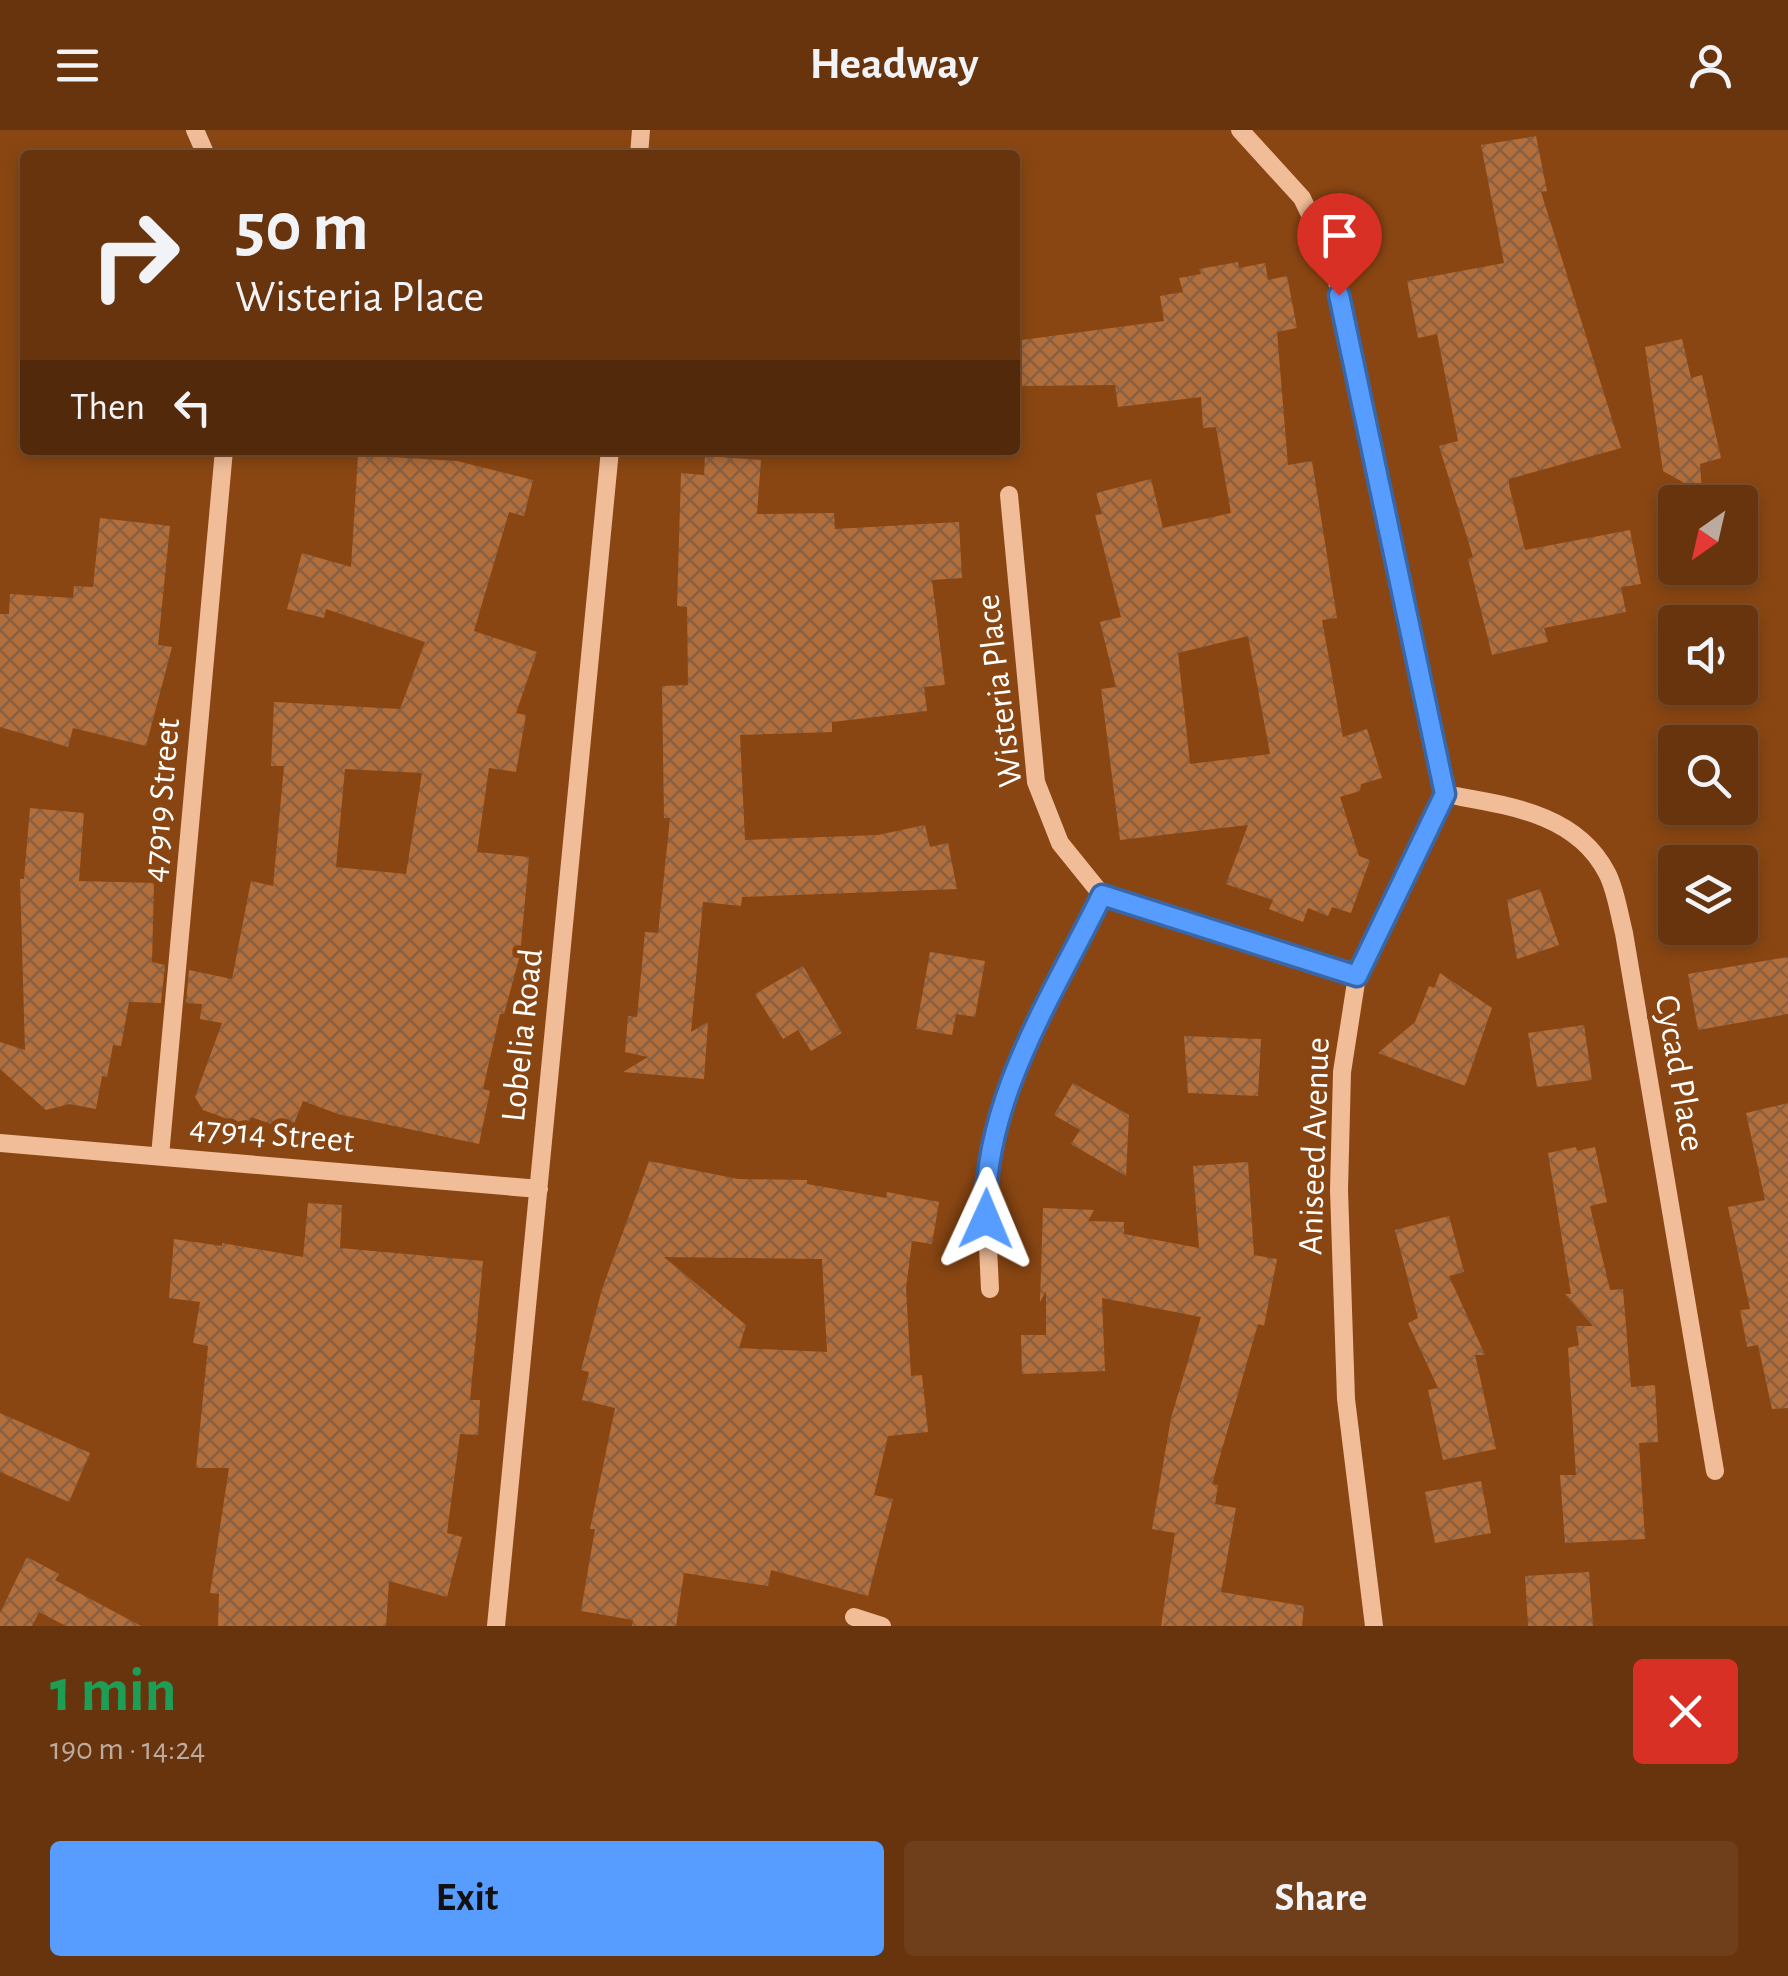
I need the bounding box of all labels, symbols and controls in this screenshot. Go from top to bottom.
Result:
icon: menu [50,38,105,93]
icon: person [1683,38,1738,93]
text: Headway [809,42,979,87]
icon: right [70,190,200,320]
text: 50 m [235,193,369,263]
pin [1297,193,1382,296]
icon: arrive [1312,208,1367,263]
text: Wisteria Place [235,275,484,320]
icon: left [165,380,220,435]
text: Then [70,389,145,427]
north arrow [1658,485,1758,585]
map controls [1658,485,1758,945]
street label: Wisteria Place [970,593,1029,789]
button: sound [1658,605,1758,705]
street label: 47919 Street [137,717,186,884]
button: search [1658,725,1758,825]
button: layers [1658,845,1758,945]
street label: Lobelia Road [496,947,549,1124]
street label: Cycad Place [1649,992,1710,1154]
street label: Aniseed Avenue [1293,1037,1336,1255]
street label: 47914 Street [188,1110,356,1159]
position arrow [934,1167,1038,1271]
button: close [1633,1659,1738,1764]
text: 1 min [50,1662,176,1722]
text: 190 m · 14:24 [50,1733,205,1765]
button: Exit [50,1841,884,1956]
button: Share [904,1841,1738,1956]

